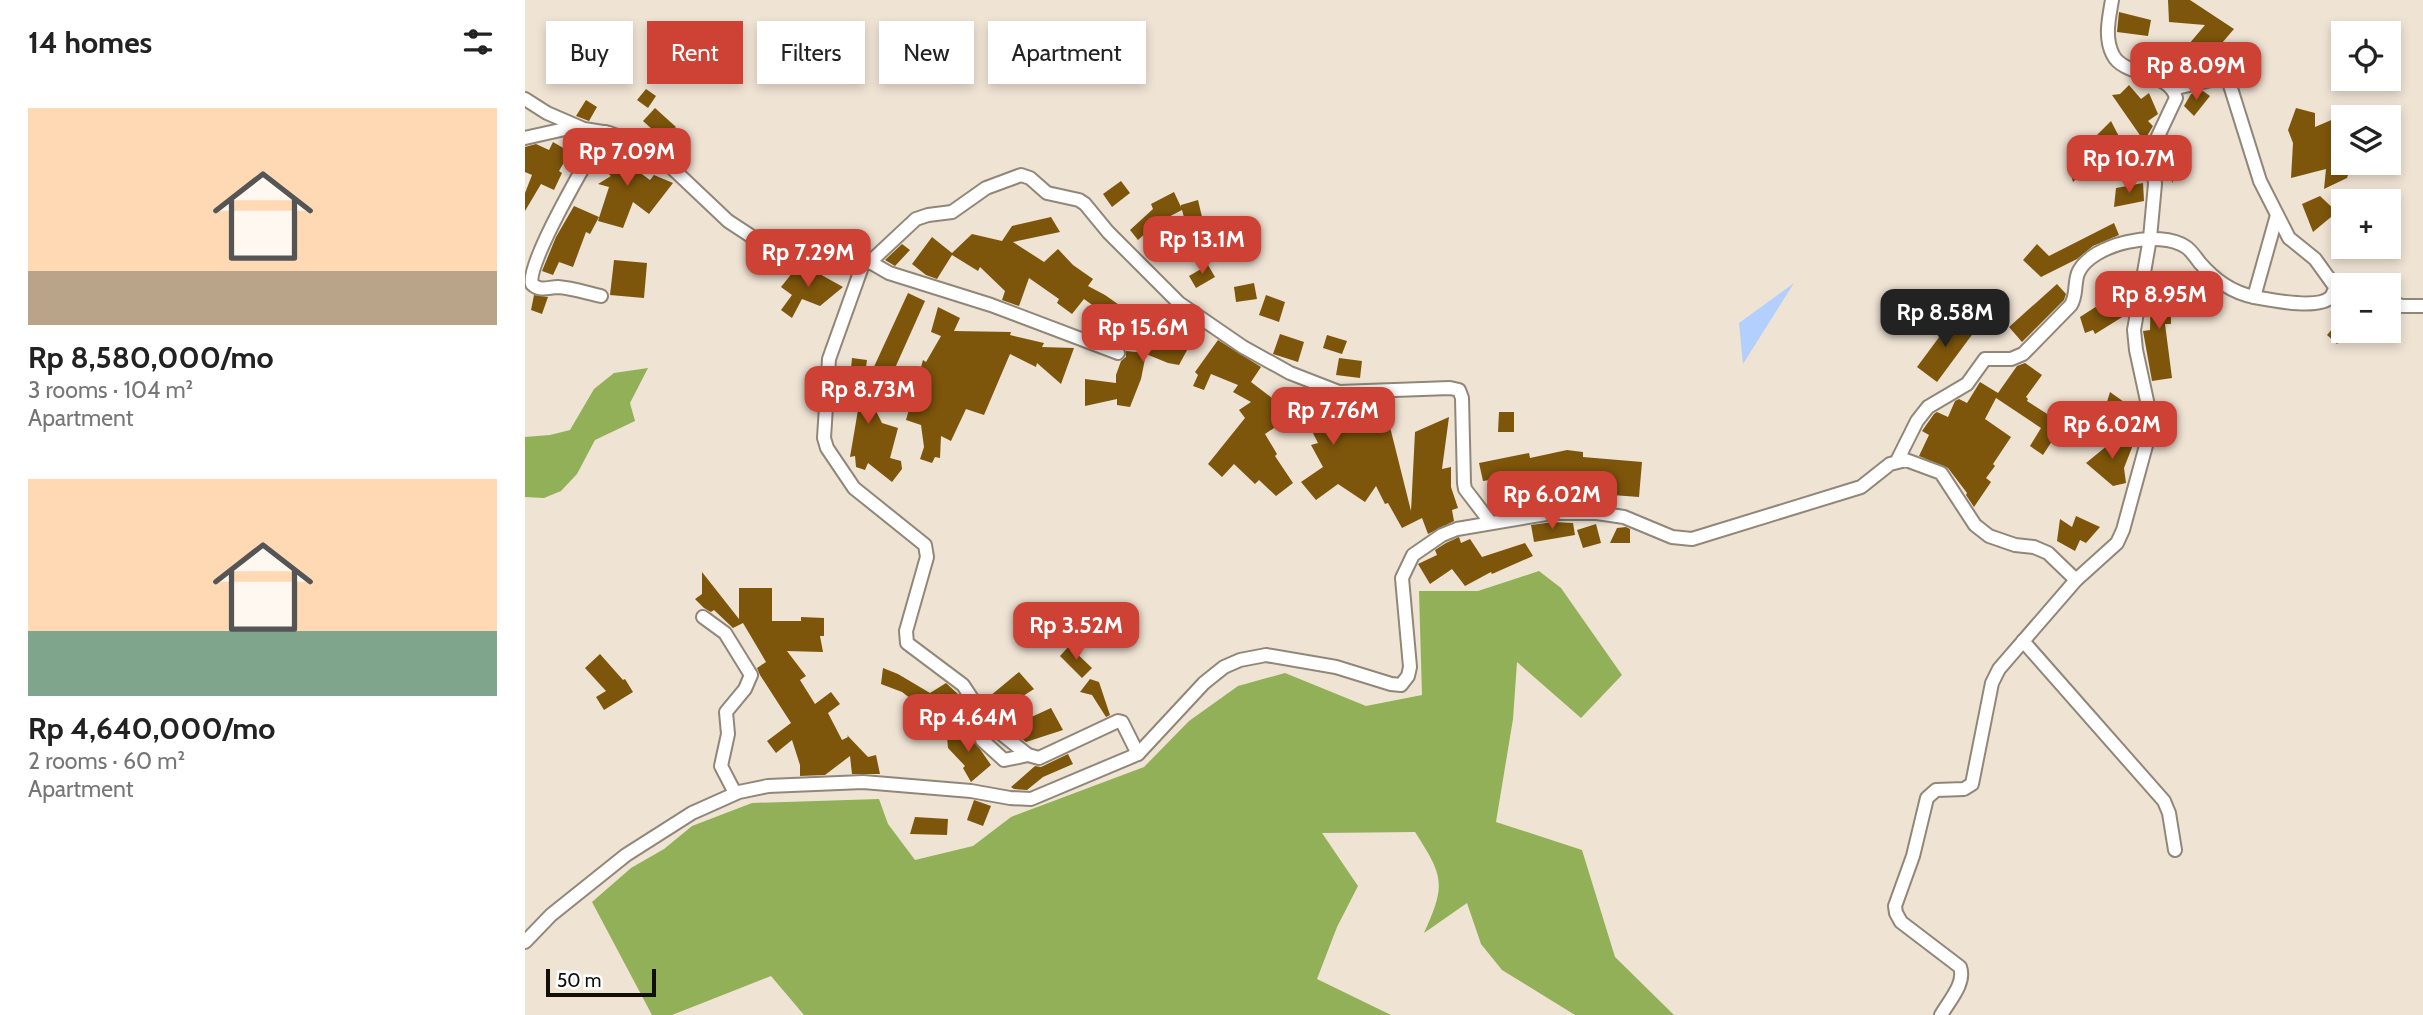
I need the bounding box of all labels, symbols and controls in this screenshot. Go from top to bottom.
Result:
chip: Buy [546,21,633,84]
chip: Rent [647,21,743,84]
chip: Filters [757,21,865,84]
chip: New [879,21,974,84]
chip: Apartment [988,21,1146,84]
map controls [2331,21,2401,343]
button: locate [2331,21,2401,91]
icon: filters [459,23,497,61]
text: 14 homes [28,24,152,61]
pin: Rp 8.09M [2124,42,2268,102]
text: Rp 8.09M [2146,51,2246,79]
button: layers [2331,105,2401,175]
pin: Rp 7.09M [555,128,699,188]
pin: Rp 10.7M [2057,136,2201,195]
text: Rp 7.09M [579,137,675,165]
text: Rp 10.7M [2083,144,2175,172]
icon: home [200,153,326,279]
button: + [2331,189,2401,259]
pin: Rp 13.1M [1130,216,1274,276]
text: Rp 13.1M [1159,225,1245,253]
pin: Rp 7.29M [736,230,880,289]
text: Rp 7.29M [762,238,854,266]
pin: Rp 8.95M [2087,272,2231,331]
button: − [2331,273,2401,343]
text: Rp 8.95M [2111,280,2207,308]
pin: Rp 8.58M [1873,290,2017,349]
text: Rp 8.58M [1897,298,1993,326]
pin: Rp 15.6M [1071,304,1215,364]
text: Rp 15.6M [1098,313,1188,341]
text: Rp 8,580,000/mo [28,339,274,376]
pin: Rp 8.73M [796,366,940,426]
text: Rp 8.73M [821,375,915,403]
text: 3 rooms · 104 m² [28,376,193,404]
pin: Rp 7.76M [1261,388,1405,447]
text: Rp 7.76M [1287,396,1379,424]
pin: Rp 6.02M [2040,402,2184,461]
text: Apartment [28,404,133,432]
text: Rp 6.02M [2063,410,2161,438]
pin: Rp 6.02M [1480,472,1624,531]
text: Rp 6.02M [1503,480,1601,508]
icon: home [200,524,326,650]
pin: Rp 3.52M [1004,602,1148,662]
text: Rp 3.52M [1029,611,1123,639]
pin: Rp 4.64M [896,694,1040,754]
text: Rp 4.64M [919,703,1017,731]
text: Rp 4,640,000/mo [28,710,275,747]
text: 2 rooms · 60 m² [28,747,185,775]
text: Apartment [28,775,133,803]
scale bar [546,966,656,998]
text: 50 m [557,969,601,992]

